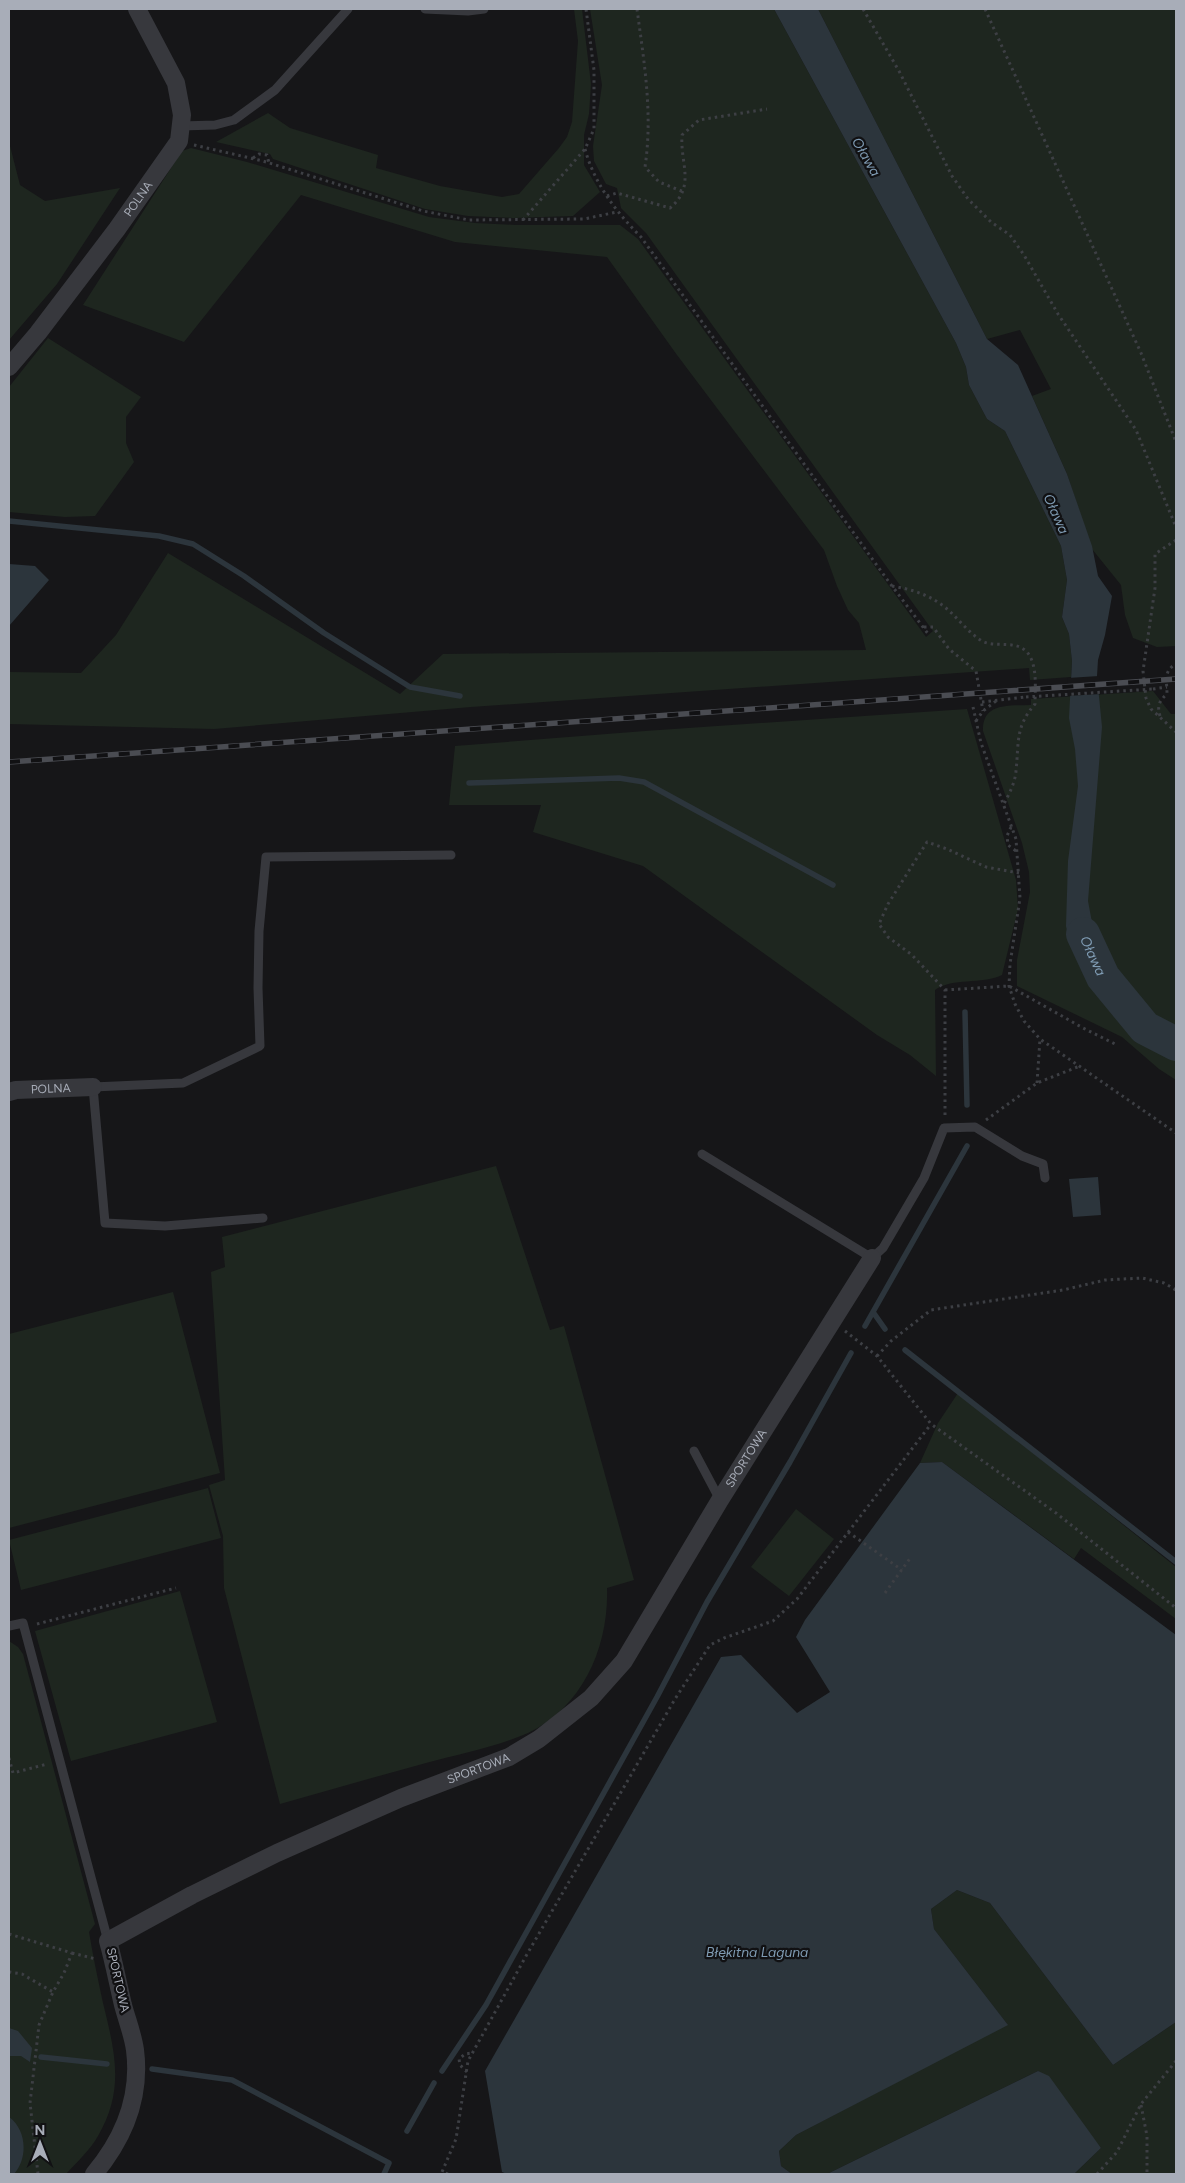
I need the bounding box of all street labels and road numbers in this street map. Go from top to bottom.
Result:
street label: POLNA [121,179,155,219]
street label: POLNA [30,1081,71,1096]
street label: SPORTOWA [723,1427,770,1490]
street label: SPORTOWA [445,1750,512,1787]
street label: SPORTOWA [104,1946,132,2014]

